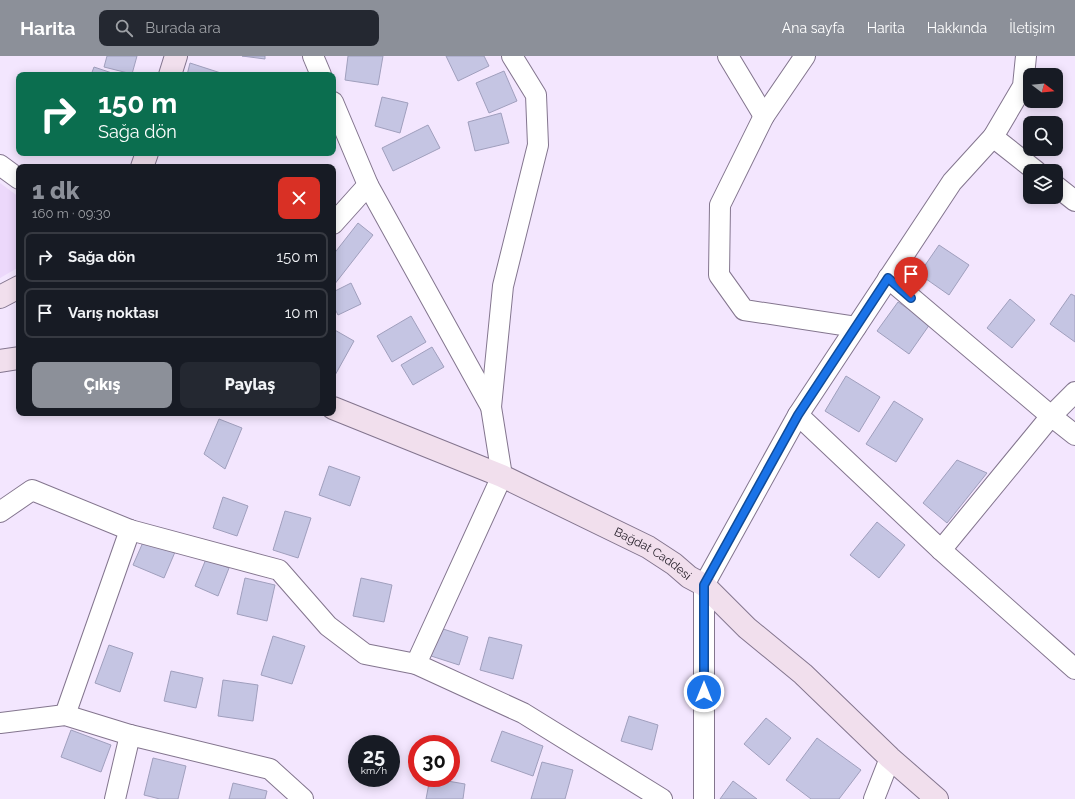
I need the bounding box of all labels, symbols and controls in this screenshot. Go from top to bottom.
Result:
search box [99,10,379,46]
text: Harita [20,17,75,39]
icon: search [113,17,135,39]
text: Burada ara [145,19,221,37]
text: Ana sayfa [782,20,845,36]
text: Harita [867,20,905,36]
text: Hakkında [927,20,987,36]
text: İletişim [1009,20,1055,36]
north arrow [1023,68,1063,108]
map controls [1023,68,1063,204]
text: 150 m [98,87,177,120]
icon: right [32,88,84,140]
button: search [1023,116,1063,156]
text: Sağa dön [98,121,177,142]
button: layers [1023,164,1063,204]
text: 1 dk [32,176,79,205]
button: close [278,177,320,219]
text: 160 m · 09:30 [32,206,111,221]
icon: right [34,246,56,268]
text: Sağa dön [68,248,135,266]
text: 150 m [277,248,318,266]
pin [894,257,928,298]
icon: arrive [900,263,922,285]
icon: arrive [34,302,56,324]
text: Varış noktası [68,304,159,322]
text: 10 m [285,304,318,322]
button: Çıkış [32,362,172,408]
button: Paylaş [180,362,320,408]
street label: Bağdat Caddesi [612,525,694,583]
position arrow [683,671,725,713]
speed limit sign: 30 [408,735,460,787]
text: 25 [363,744,385,768]
text: km/h [361,765,387,776]

